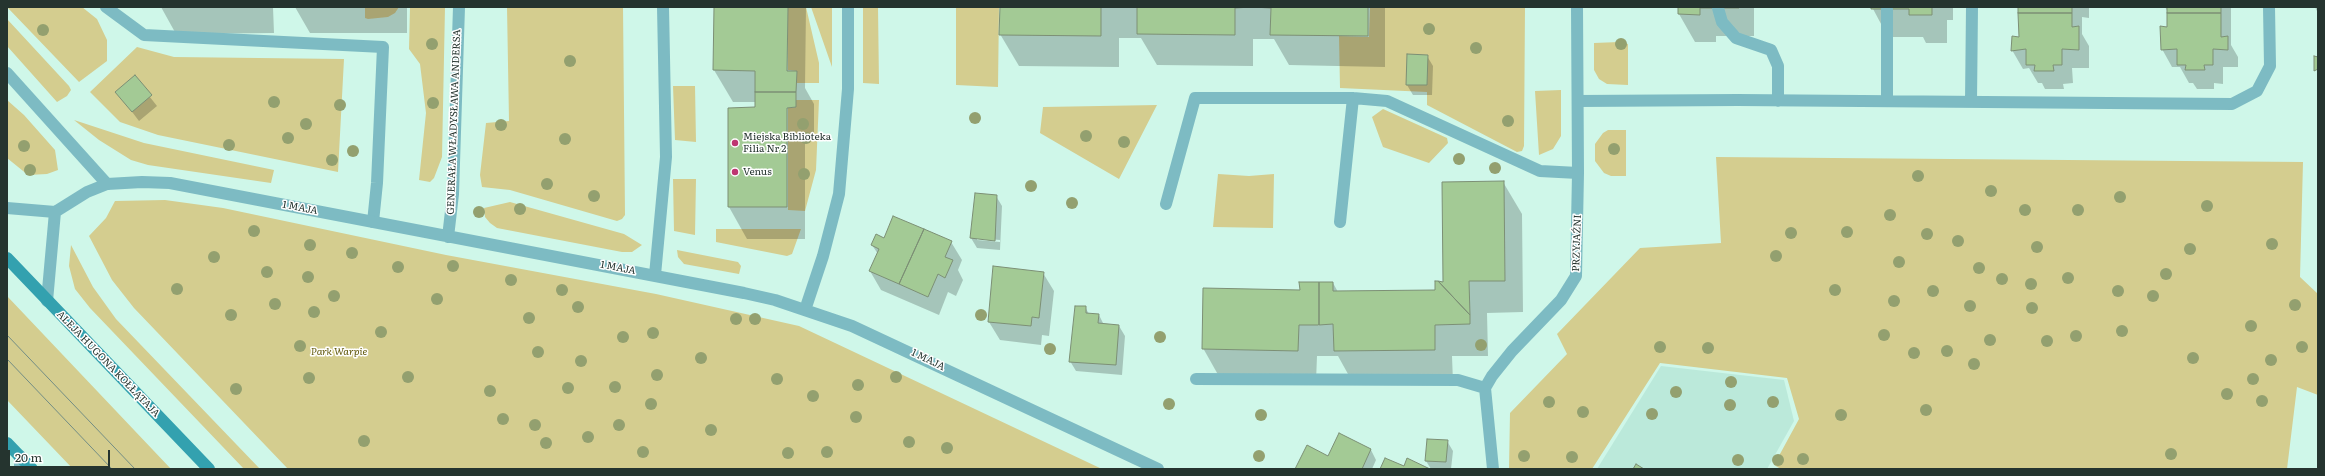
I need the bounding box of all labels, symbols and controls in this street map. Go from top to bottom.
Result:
street label: GENERAŁA WŁADYSŁAWA ANDERSA [445,29,463,215]
place label: Miejska Biblioteka Filia Nr 2 [743,131,831,154]
marker: Miejska Biblioteka Filia Nr 2 [730,138,740,148]
place label: Venus [743,166,772,178]
marker: Venus [730,167,740,177]
street label: 1 MAJA [281,199,319,217]
street label: PRZYJAŹNI [1570,214,1584,272]
street label: 1 MAJA [599,259,637,277]
street label: ALEJA HUGONA KOŁŁĄTAJA [54,308,162,420]
park label: Park Warpie [311,346,367,358]
street label: 1 MAJA [909,347,947,373]
scale bar [10,442,112,468]
text: 20 m [15,448,42,466]

